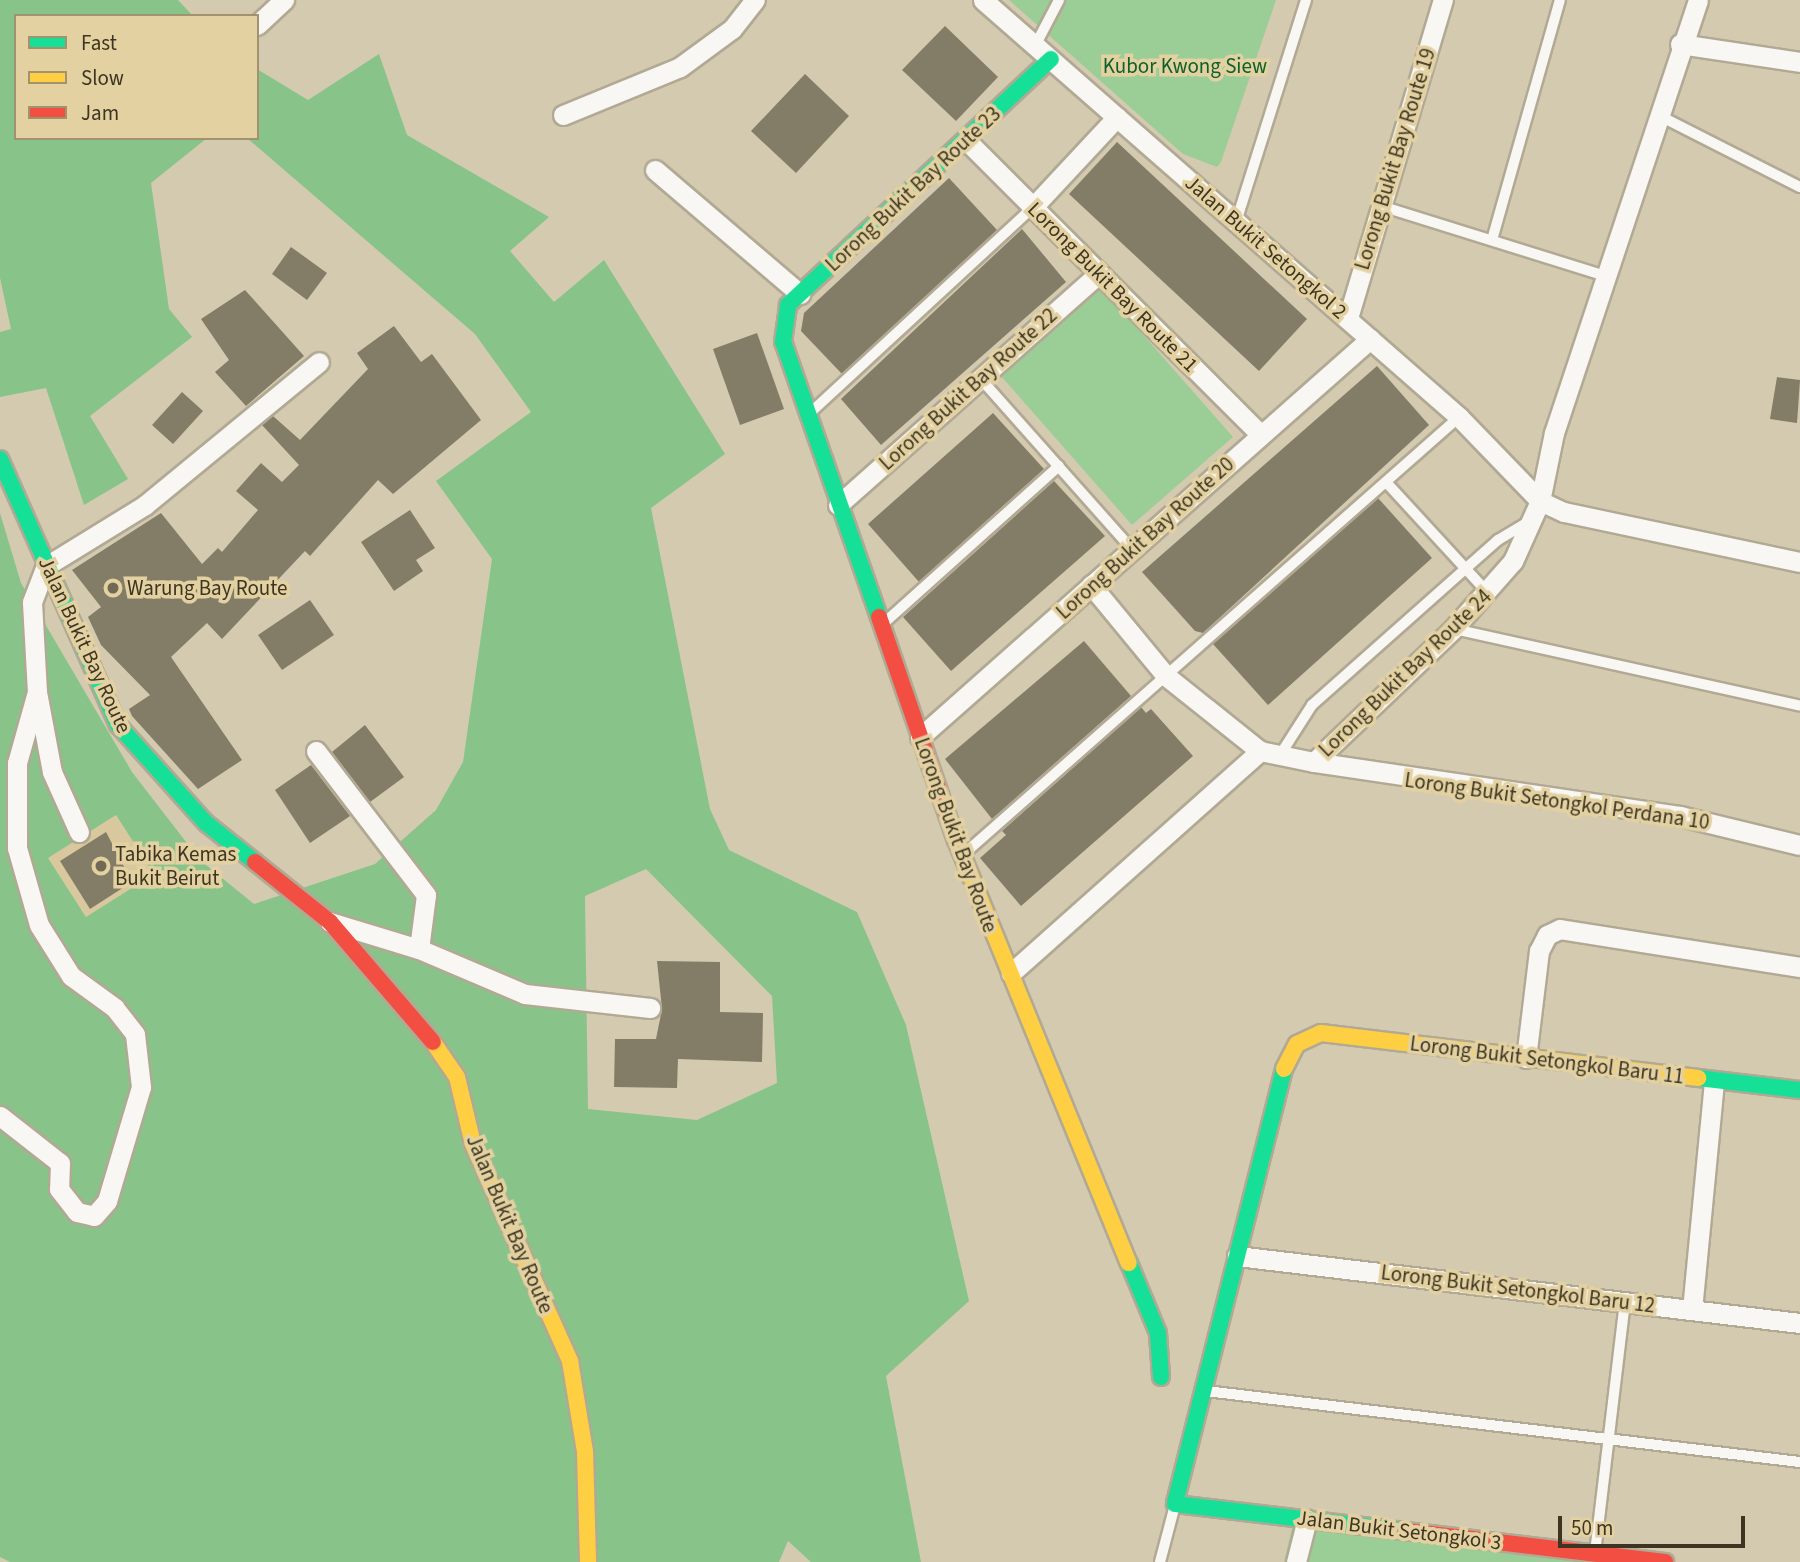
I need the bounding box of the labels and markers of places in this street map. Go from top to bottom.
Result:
place label: Warung Bay Route [127,575,287,601]
marker: Warung Bay Route [105,580,121,596]
place label: Tabika Kemas Bukit Beirut [115,841,236,891]
marker: Tabika Kemas Bukit Beirut [93,858,109,874]

